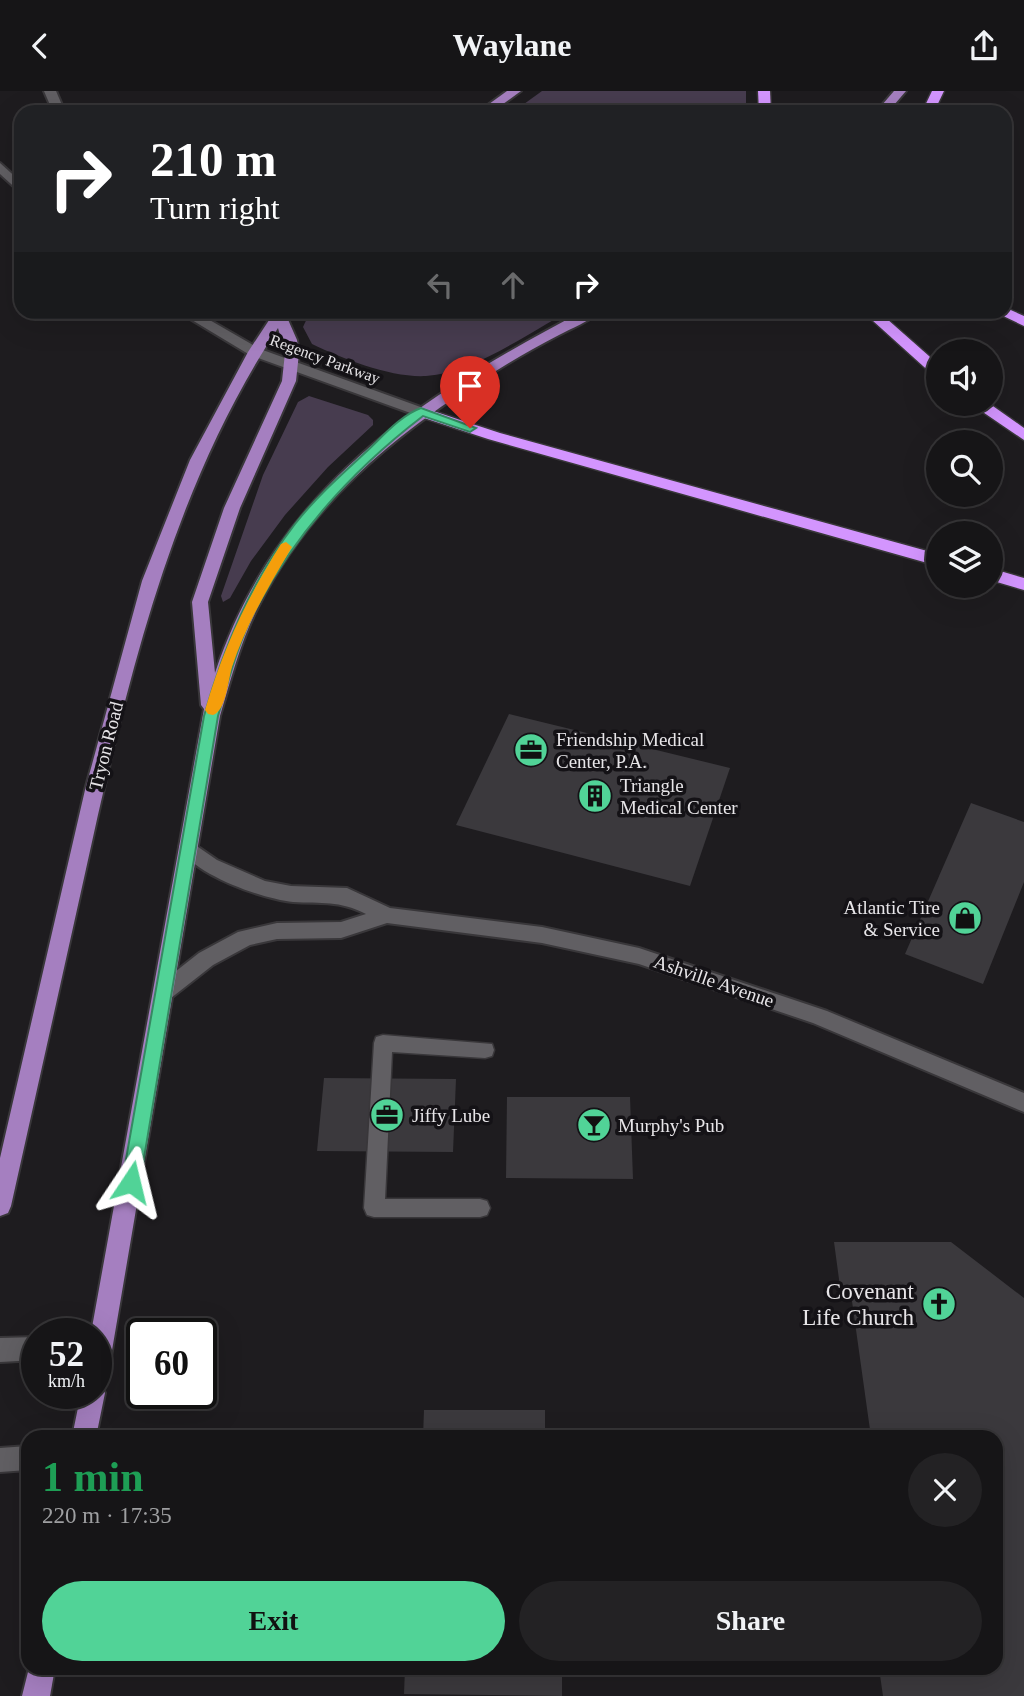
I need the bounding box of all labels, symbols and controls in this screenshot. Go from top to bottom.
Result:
icon: back [21,27,59,65]
text: Waylane [452,27,572,63]
icon: share [965,27,1003,65]
text: 210 m [150,132,277,187]
icon: right [35,133,126,224]
text: Turn right [150,190,280,226]
icon: left [421,266,459,304]
icon: ahead [494,266,532,304]
icon: right [567,266,605,304]
street label: Regency Parkway [267,331,382,388]
map controls [926,339,1003,598]
button: sound [926,339,1003,416]
pin [440,356,500,428]
icon: arrive [451,367,489,405]
button: search [926,430,1003,507]
button: layers [926,521,1003,598]
street label: Tryon Road [85,699,127,793]
place label: Friendship Medical Center, P.A. [556,729,704,772]
office icon: Friendship Medical Center, P.A. [512,731,550,769]
place label: Triangle Medical Center [620,775,738,818]
building icon: Triangle Medical Center [576,777,614,815]
place label: Atlantic Tire & Service [843,897,940,940]
shop icon: Atlantic Tire & Service [946,899,984,937]
street label: Ashville Avenue [651,951,777,1011]
office icon: Jiffy Lube [368,1096,406,1134]
place label: Jiffy Lube [412,1105,490,1126]
bar icon: Murphy's Pub [575,1106,613,1144]
place label: Murphy's Pub [618,1115,724,1136]
position arrow [94,1145,168,1219]
place label: Covenant Life Church [802,1279,915,1330]
church icon: Covenant Life Church [920,1285,958,1323]
speed limit sign: 60 [126,1318,217,1409]
text: 52 [49,1335,84,1374]
text: km/h [48,1371,85,1391]
button: close [908,1453,982,1527]
text: 1 min [42,1454,144,1500]
text: 220 m · 17:35 [42,1503,172,1528]
button: Exit [42,1581,505,1661]
button: Share [519,1581,982,1661]

